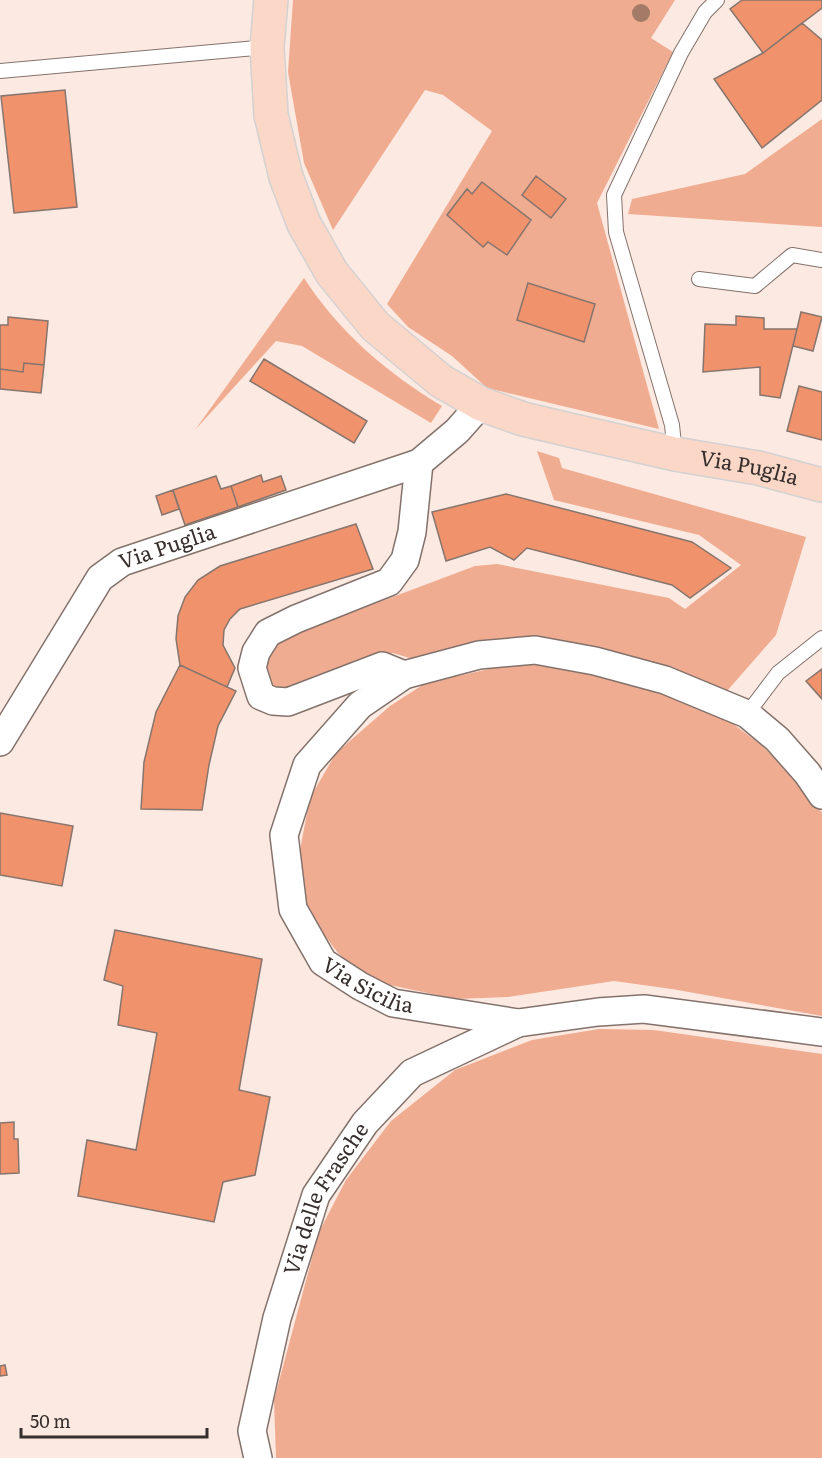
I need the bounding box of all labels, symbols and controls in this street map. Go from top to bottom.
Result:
street label: Via Puglia [697,440,803,491]
street label: Via Puglia [114,514,220,575]
street label: Via Sicilia [317,948,417,1019]
street label: Via delle Frasche [274,1115,374,1278]
scale bar [21,1401,207,1439]
text: 50 m [30,1407,71,1434]

